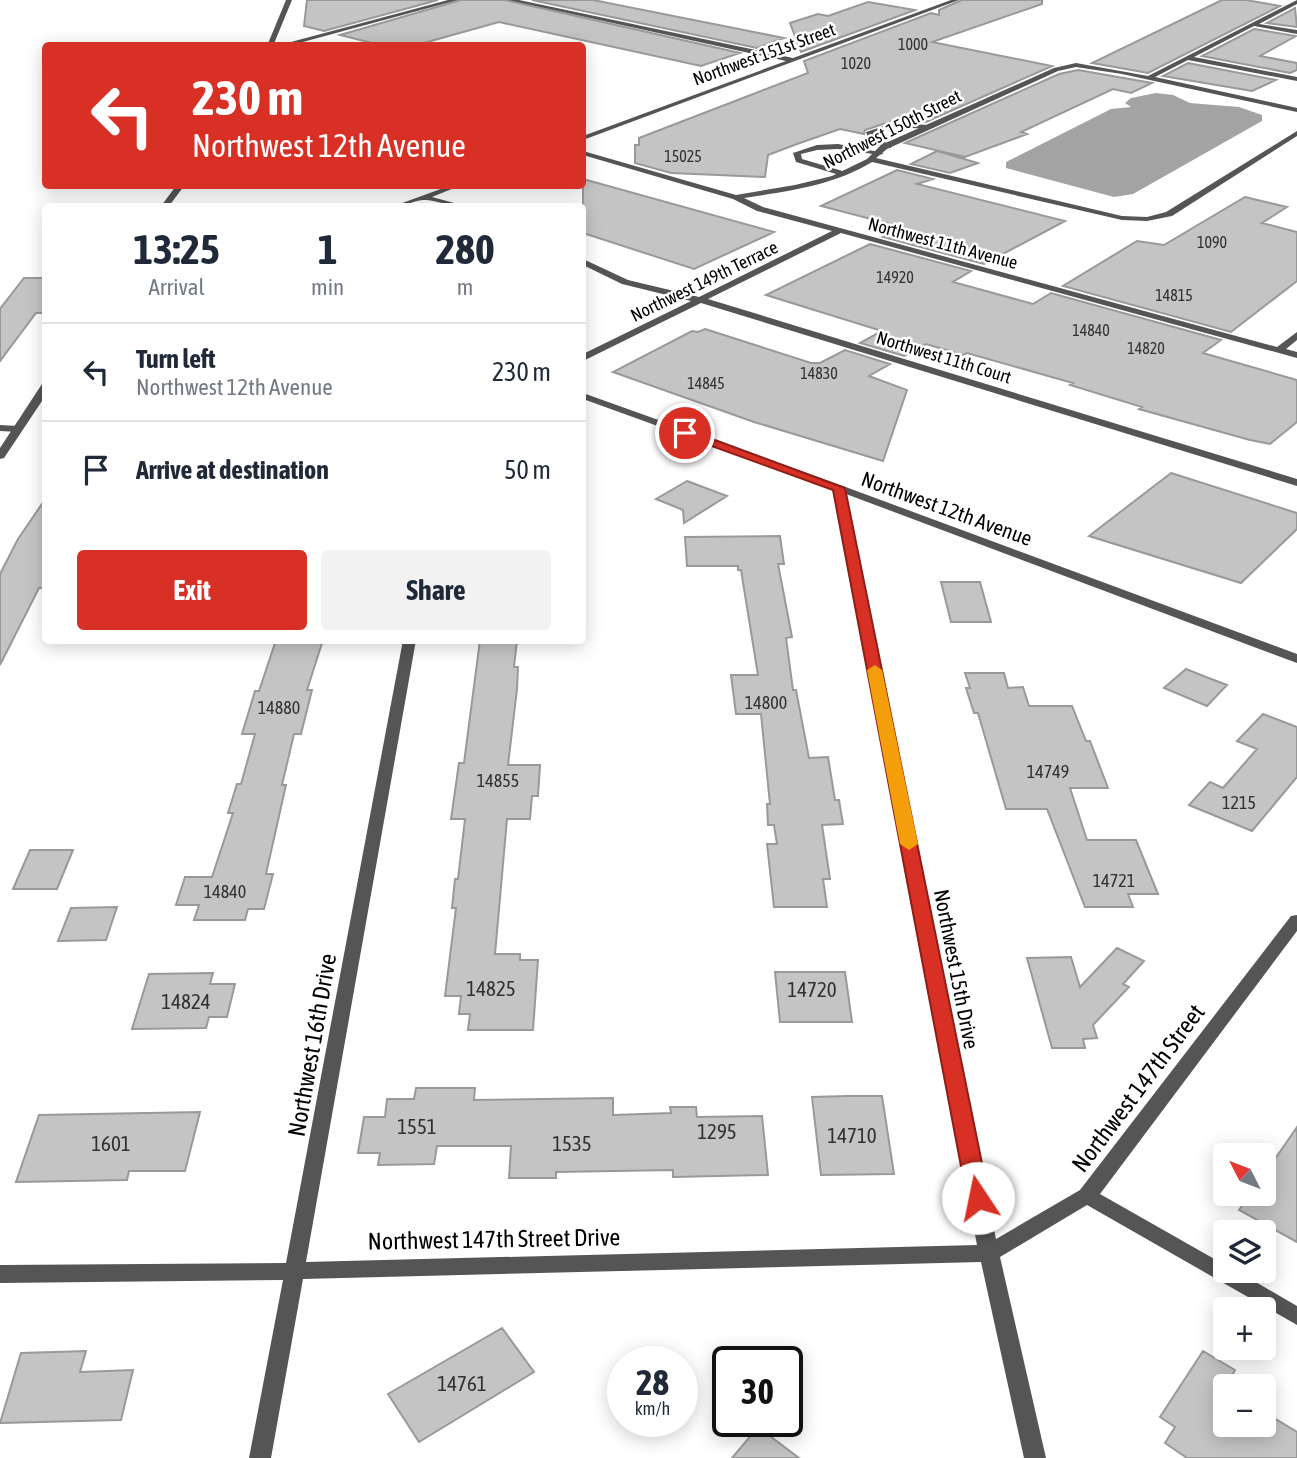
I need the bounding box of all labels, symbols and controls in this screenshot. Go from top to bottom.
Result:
street label: Northwest 151st Street [690,19,838,89]
house number: 1000 [898,35,928,53]
house number: 1020 [841,54,871,72]
text: 230 m [192,69,303,125]
icon: left [77,70,168,161]
street label: Northwest 150th Street [819,85,965,173]
text: Northwest 12th Avenue [192,127,466,164]
house number: 15025 [664,147,702,165]
street label: Northwest 11th Avenue [866,213,1020,273]
text: 13:25 [133,225,220,273]
text: 1 [318,225,337,273]
text: 280 [435,225,495,273]
house number: 1090 [1197,233,1227,251]
street label: Northwest 149th Terrace [627,236,781,326]
house number: 14920 [876,268,914,286]
text: Arrival [148,274,205,300]
text: min [311,274,344,300]
text: m [457,274,473,300]
house number: 14815 [1155,286,1193,304]
house number: 14840 [1072,321,1110,339]
street label: Northwest 11th Court [874,327,1014,387]
house number: 14820 [1127,339,1165,357]
text: Turn left [136,344,216,374]
icon: left [77,353,115,391]
text: 230 m [492,357,551,387]
house number: 14830 [800,364,838,382]
text: Northwest 12th Avenue [136,374,333,400]
house number: 14845 [687,374,725,392]
pin [655,403,715,463]
icon: arrive [666,414,704,452]
icon: arrive [77,451,115,489]
text: Arrive at destination [136,455,329,485]
text: 50 m [504,455,551,485]
street label: Northwest 12th Avenue [858,466,1036,550]
button: Exit [77,550,307,630]
button: Share [321,550,551,630]
house number: 14800 [745,692,787,713]
house number: 14880 [258,697,300,718]
house number: 14749 [1027,761,1069,782]
house number: 14855 [477,770,519,791]
house number: 1215 [1222,792,1256,813]
house number: 14721 [1093,870,1135,891]
house number: 14840 [204,881,246,902]
street label: Northwest 15th Drive [930,887,984,1051]
street label: Northwest 16th Drive [283,951,341,1139]
house number: 14825 [466,976,516,1000]
house number: 14720 [787,977,837,1001]
house number: 14824 [161,989,211,1013]
street label: Northwest 147th Street [1066,999,1210,1177]
house number: 1551 [397,1114,437,1138]
house number: 1295 [697,1119,737,1143]
house number: 14710 [827,1123,877,1147]
house number: 1601 [91,1131,131,1155]
house number: 1535 [552,1131,592,1155]
north arrow [1213,1143,1276,1206]
map controls [1213,1143,1276,1437]
position arrow [941,1161,1015,1235]
button: layers [1213,1220,1276,1283]
street label: Northwest 147th Street Drive [367,1223,621,1255]
button: + [1213,1297,1276,1360]
speed limit sign: 30 [712,1346,803,1437]
text: 28 [636,1362,669,1402]
house number: 14761 [437,1371,487,1395]
button: − [1213,1374,1276,1437]
text: km/h [635,1398,670,1419]

